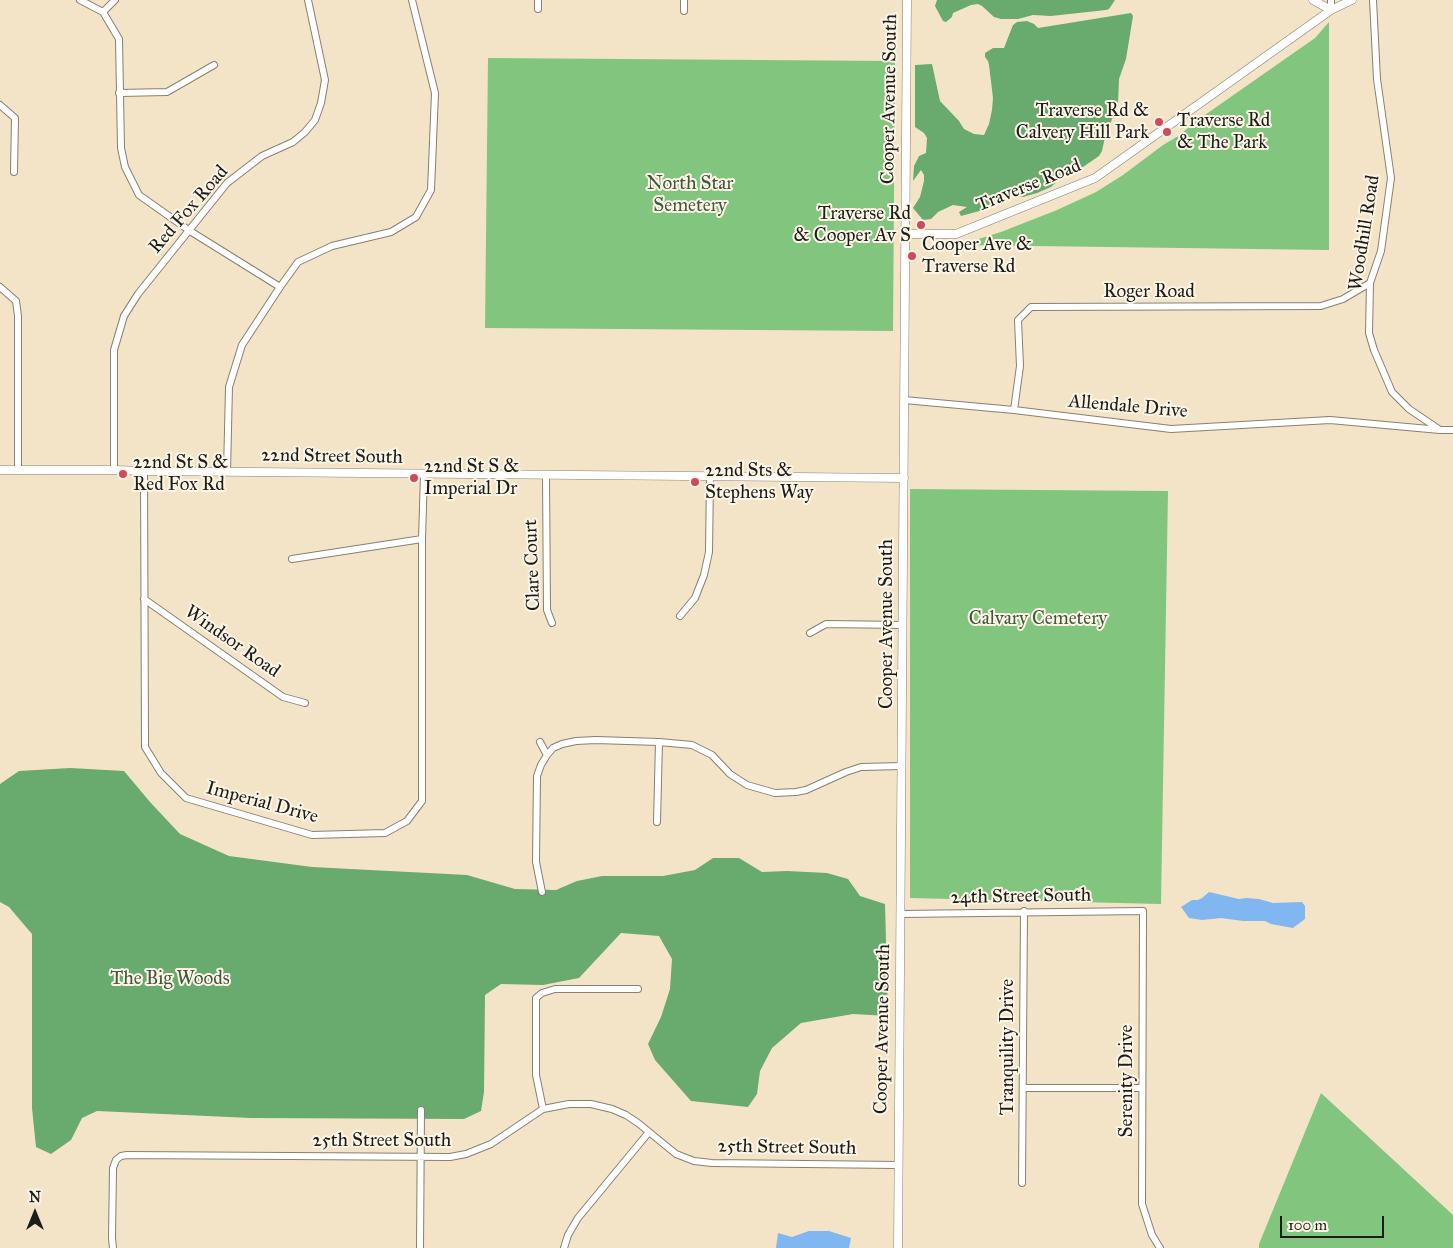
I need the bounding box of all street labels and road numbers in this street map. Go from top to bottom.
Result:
street label: Cooper Avenue South [877,14,903,184]
street label: Traverse Road [973,155,1085,217]
street label: Red Fox Road [145,161,233,259]
street label: Woodhill Road [1345,174,1385,292]
street label: Roger Road [1103,281,1195,303]
street label: Allendale Drive [1067,390,1189,424]
street label: 22nd Street South [261,444,403,470]
street label: Clare Court [520,519,546,611]
street label: Cooper Avenue South [876,539,898,709]
street label: Windsor Road [180,601,284,683]
street label: Imperial Drive [203,777,321,829]
street label: 24th Street South [950,884,1092,910]
street label: Cooper Avenue South [870,944,896,1114]
street label: Tranquility Drive [997,979,1019,1115]
street label: Serenity Drive [1116,1025,1138,1137]
street label: 25th Street South [313,1130,451,1152]
street label: 25th Street South [717,1135,857,1161]

